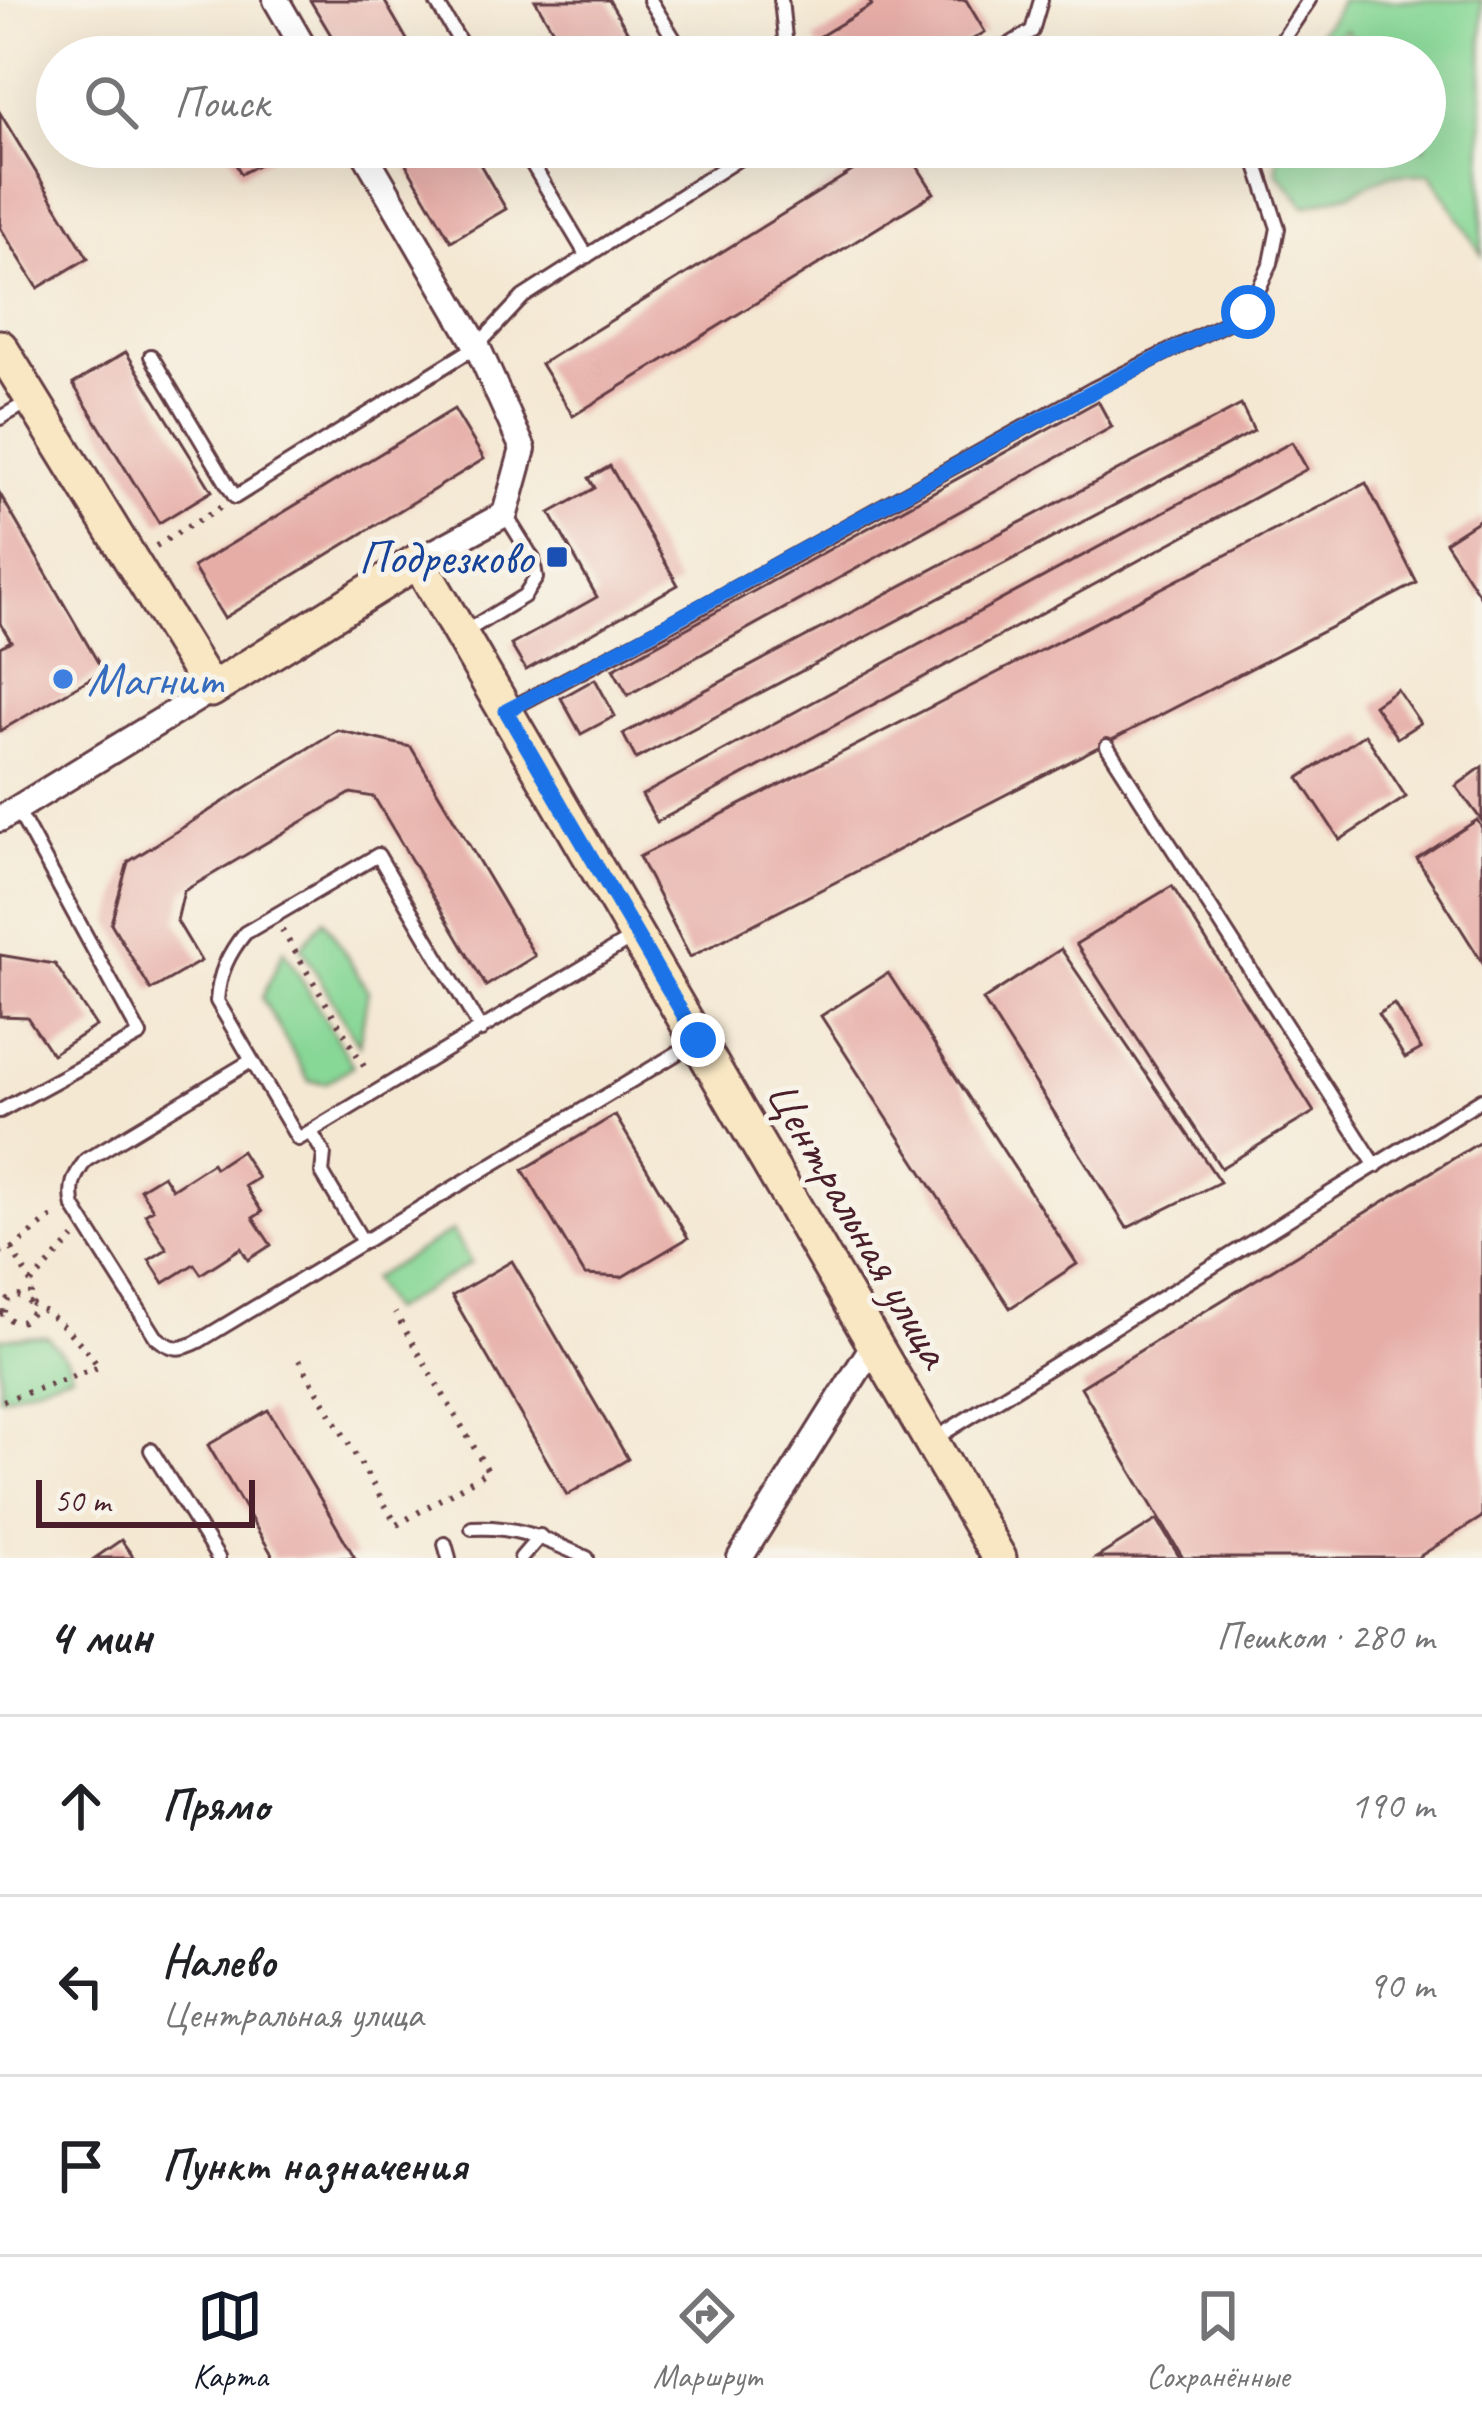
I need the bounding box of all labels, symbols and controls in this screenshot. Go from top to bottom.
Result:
search box [36,36,1446,168]
icon: search [78,69,144,135]
text: Поиск [174,74,269,131]
route start [1221,285,1275,339]
place label: Подрезково [358,527,536,587]
marker: Подрезково [544,544,570,570]
place label: Магнит [87,649,225,709]
marker: Магнит [50,666,76,692]
route end [671,1013,725,1067]
street label: Центральная улица [753,1069,967,1380]
scale bar [36,1474,255,1527]
text: 50 m [54,1480,110,1522]
text: 4 мин [48,1604,152,1668]
text: Пешком · 280 m [1216,1612,1434,1661]
icon: ahead [48,1773,114,1839]
text: Прямо [162,1777,269,1834]
text: 190 m [1350,1781,1434,1830]
text: Налево [162,1933,276,1990]
icon: left [48,1953,114,2019]
text: 90 m [1368,1961,1434,2010]
text: Центральная улица [162,1990,423,2039]
icon: arrive [48,2133,114,2199]
text: Пункт назначения [162,2137,467,2194]
tab: Карта [192,2283,268,2397]
tab: Маршрут [653,2283,762,2397]
tab: Сохранённые [1146,2283,1290,2397]

